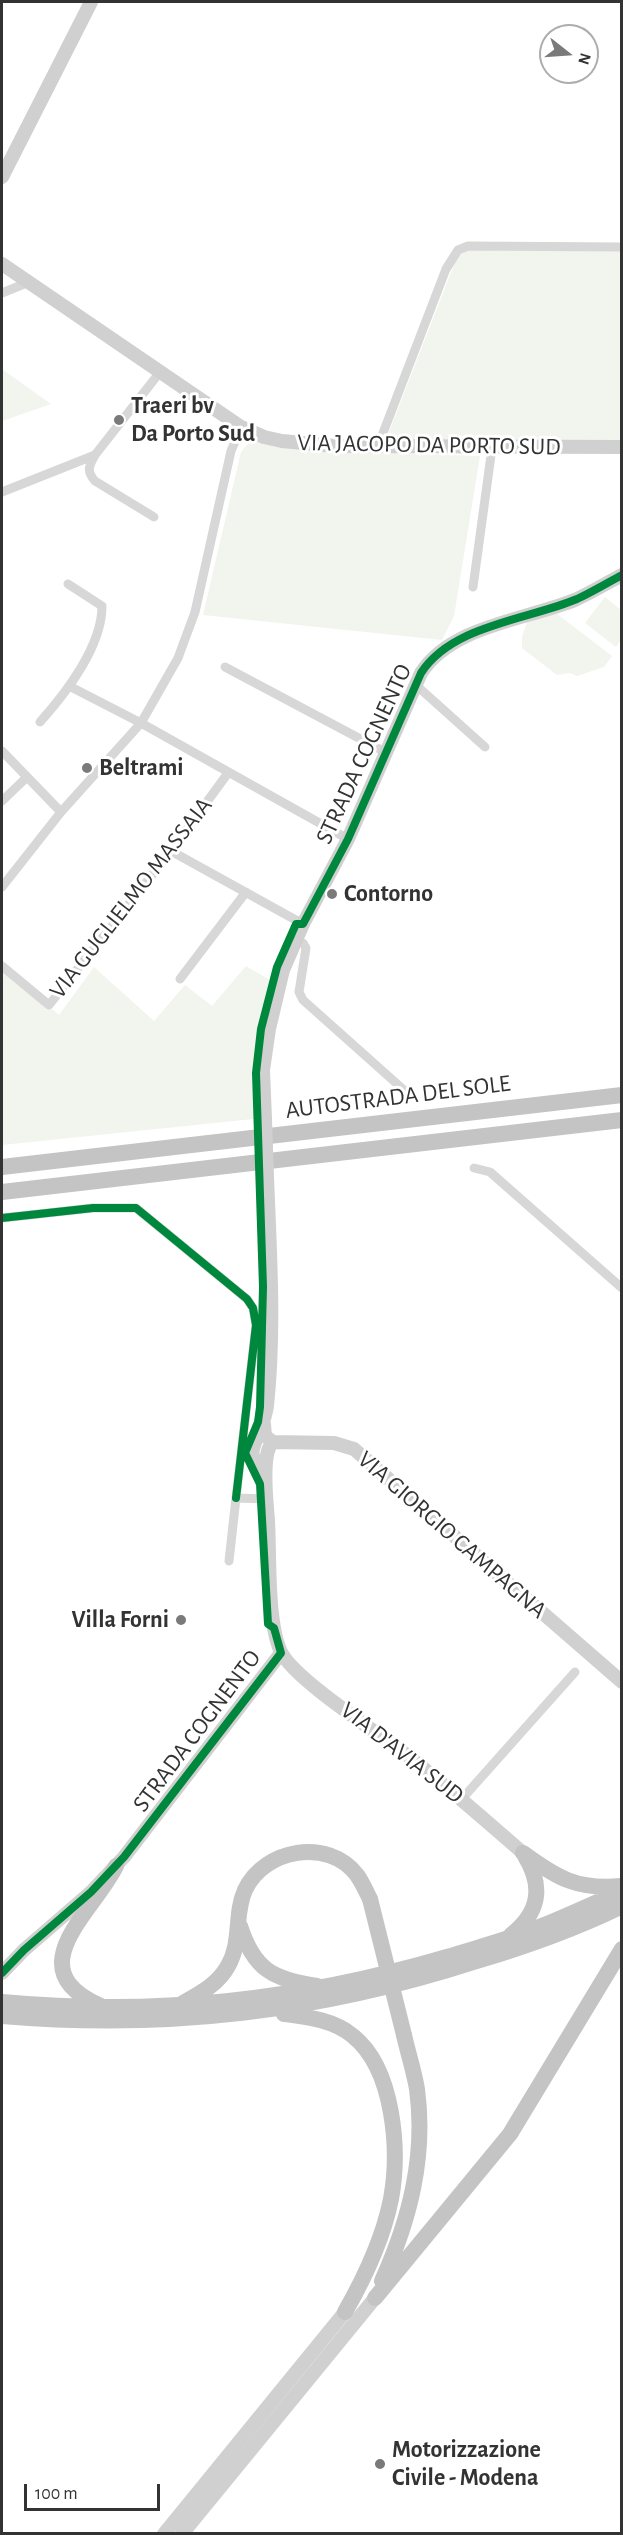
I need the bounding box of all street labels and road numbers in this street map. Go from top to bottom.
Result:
street label: VIA JACOPO DA PORTO SUD [297,428,561,462]
street label: STRADA COGNENTO [310,660,418,848]
street label: VIA GUGLIELMO MASSAIA [44,792,218,1004]
street label: AUTOSTRADA DEL SOLE [284,1069,512,1125]
street label: VIA GIORGIO CAMPAGNA [352,1445,552,1625]
street label: STRADA COGNENTO [127,1644,267,1818]
street label: VIA D'AVIA SUD [335,1696,469,1810]

